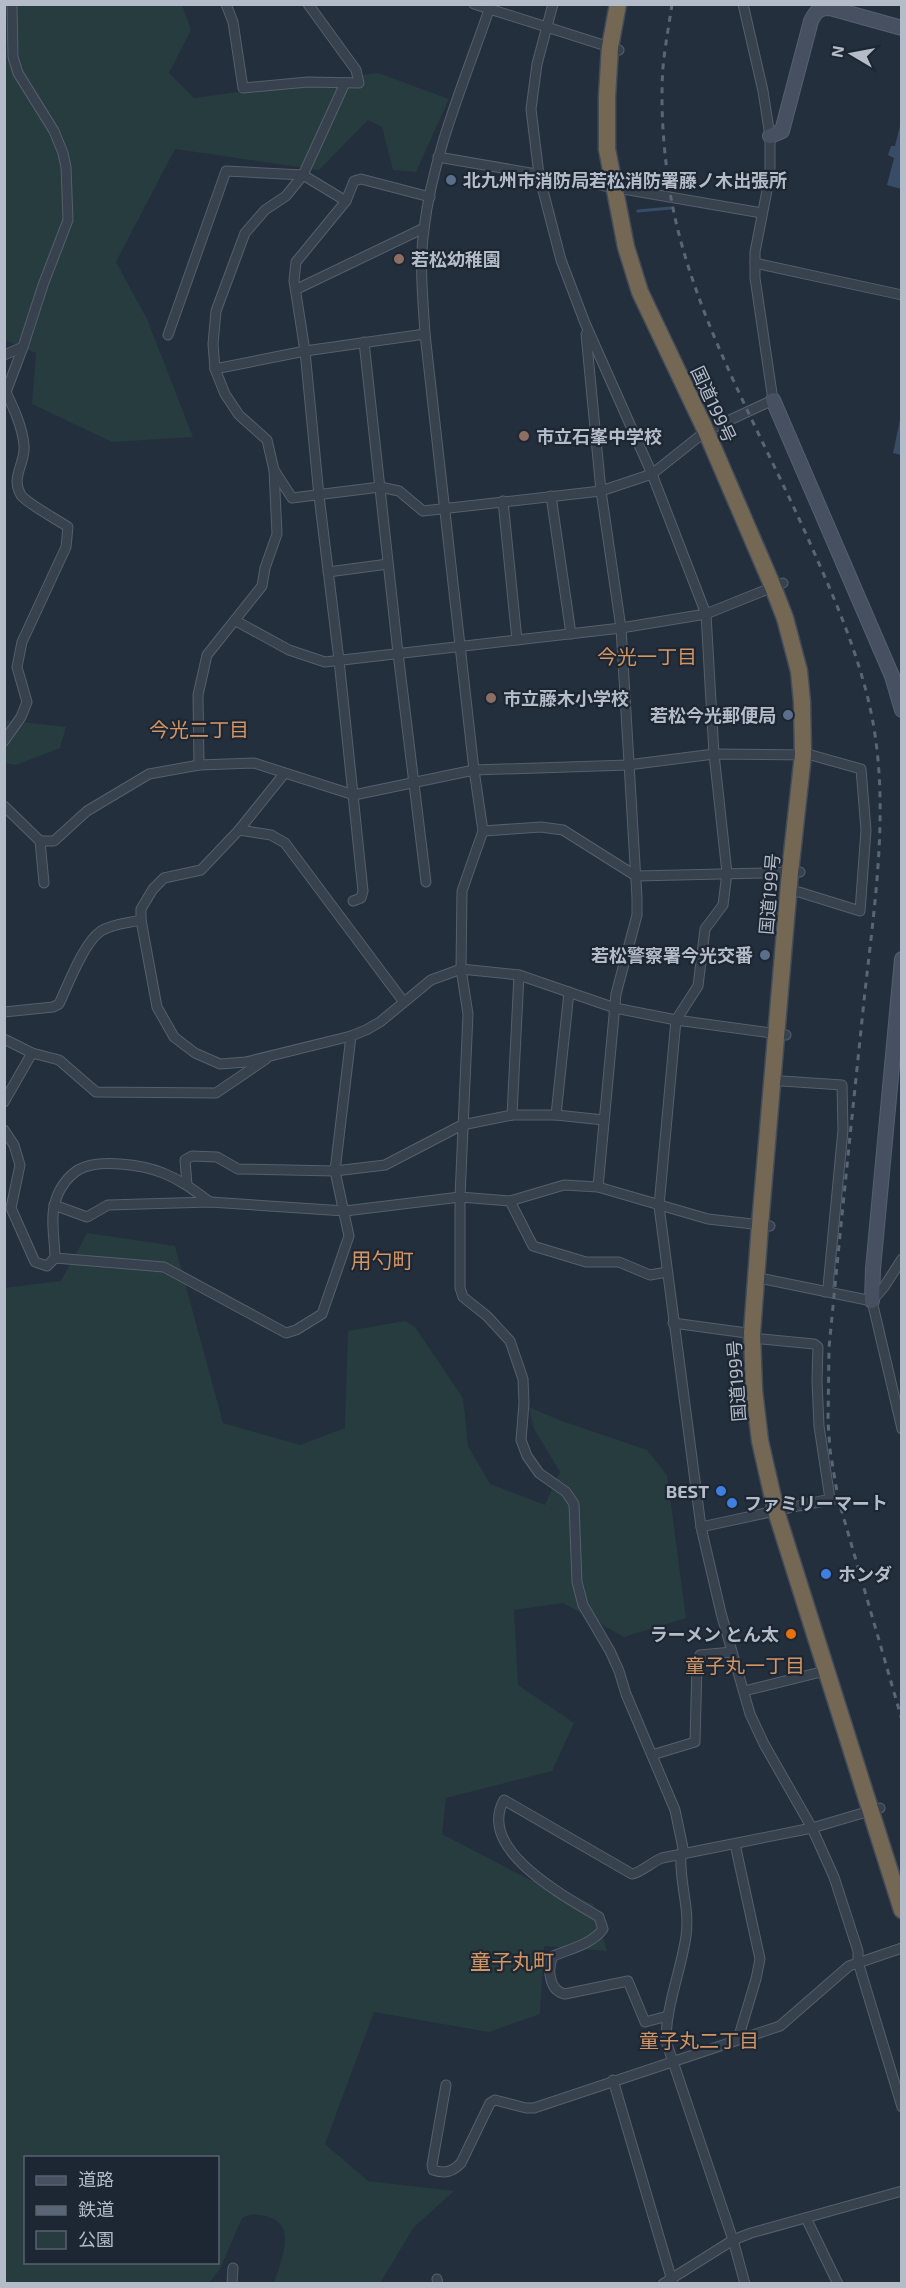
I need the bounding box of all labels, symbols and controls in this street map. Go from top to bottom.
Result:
north arrow [822,24,882,84]
text: N [826,44,847,59]
place label: 北九州市消防局若松消防署藤ノ木出張所 [463,169,787,191]
marker: 北九州市消防局若松消防署藤ノ木出張所 [444,173,458,187]
place label: 若松幼稚園 [411,248,501,270]
marker: 若松幼稚園 [392,252,406,266]
street label: 国道199号 [687,362,741,446]
place label: 市立石峯中学校 [536,425,662,447]
marker: 市立石峯中学校 [517,429,531,443]
district label: 今光一丁目 [597,644,697,668]
place label: 市立藤木小学校 [503,687,629,709]
marker: 市立藤木小学校 [484,691,498,705]
place label: 若松今光郵便局 [650,704,776,726]
marker: 若松今光郵便局 [781,708,795,722]
district label: 今光二丁目 [149,717,249,741]
street label: 国道199号 [754,852,784,936]
place label: 若松警察署今光交番 [591,944,753,966]
marker: 若松警察署今光交番 [758,948,772,962]
district label: 用勺町 [351,1247,414,1272]
street label: 国道199号 [722,1339,750,1423]
place label: BEST [666,1480,709,1502]
marker: BEST [714,1484,728,1498]
place label: ファミリーマート [744,1492,888,1514]
marker: ファミリーマート [725,1496,739,1510]
place label: ホンダ [838,1563,892,1585]
marker: ホンダ [819,1567,833,1581]
place label: ラーメン とん太 [650,1623,779,1645]
marker: ラーメン とん太 [784,1627,798,1641]
district label: 童子丸一丁目 [685,1653,805,1677]
district label: 童子丸町 [470,1948,554,1973]
district label: 童子丸二丁目 [639,2028,759,2052]
legend [24,2156,219,2264]
text: 道路 [78,2168,114,2190]
text: 鉄道 [78,2198,114,2220]
text: 公園 [78,2228,114,2250]

